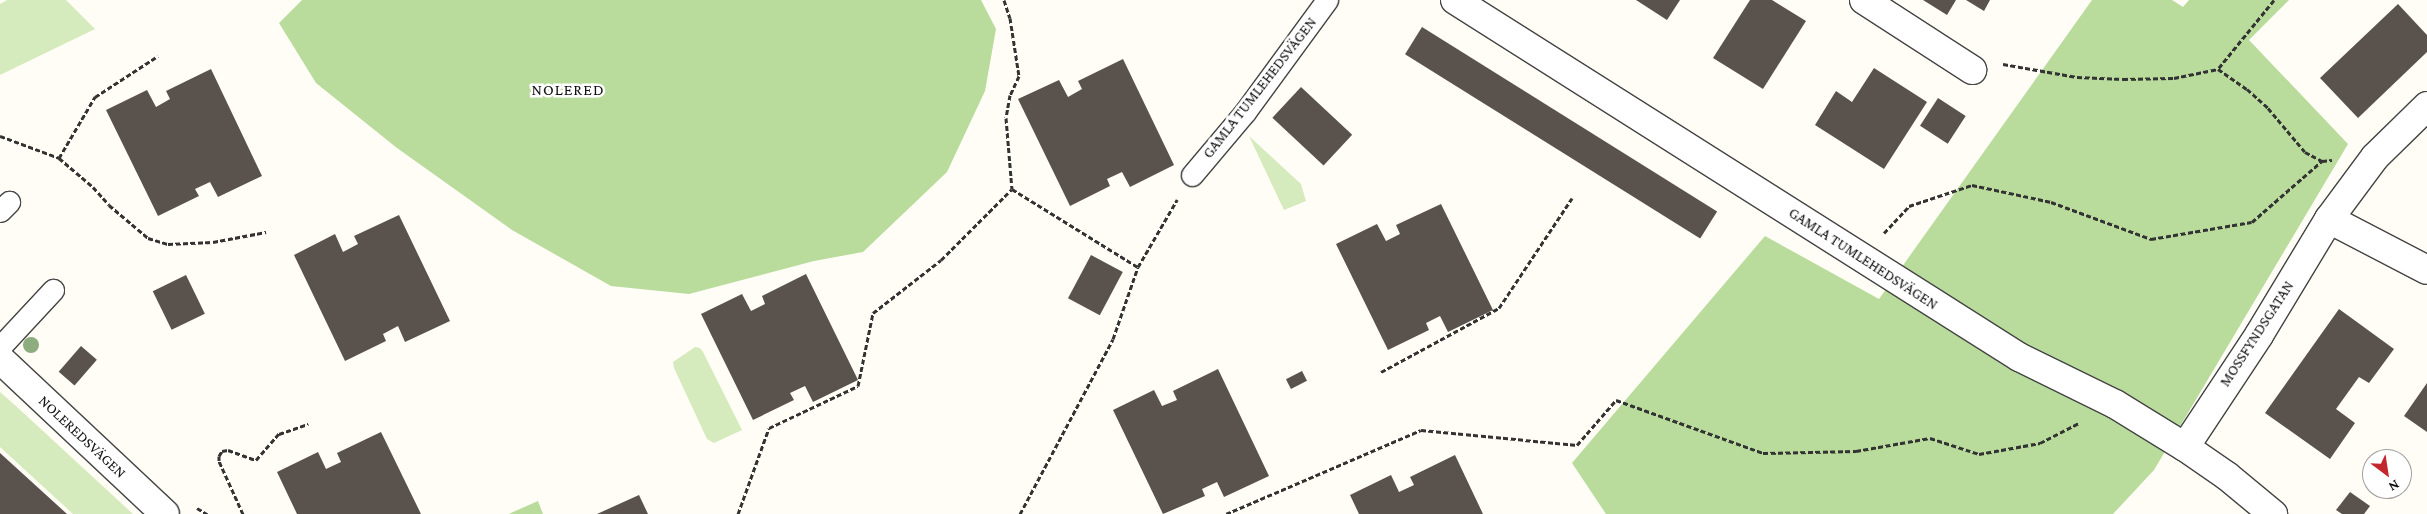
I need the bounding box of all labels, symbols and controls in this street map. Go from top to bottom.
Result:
street label: GAMLA TUMLEHEDSVÄGEN [1199,14,1321,162]
district label: NOLERED [531,80,605,100]
street label: GAMLA TUMLEHEDSVÄGEN [1785,204,1941,314]
street label: MOSSFYNDSGATAN [2216,278,2298,390]
street label: NOLEREDSVÄGEN [35,392,129,482]
north arrow [2362,449,2412,499]
text: N [2386,477,2402,495]

